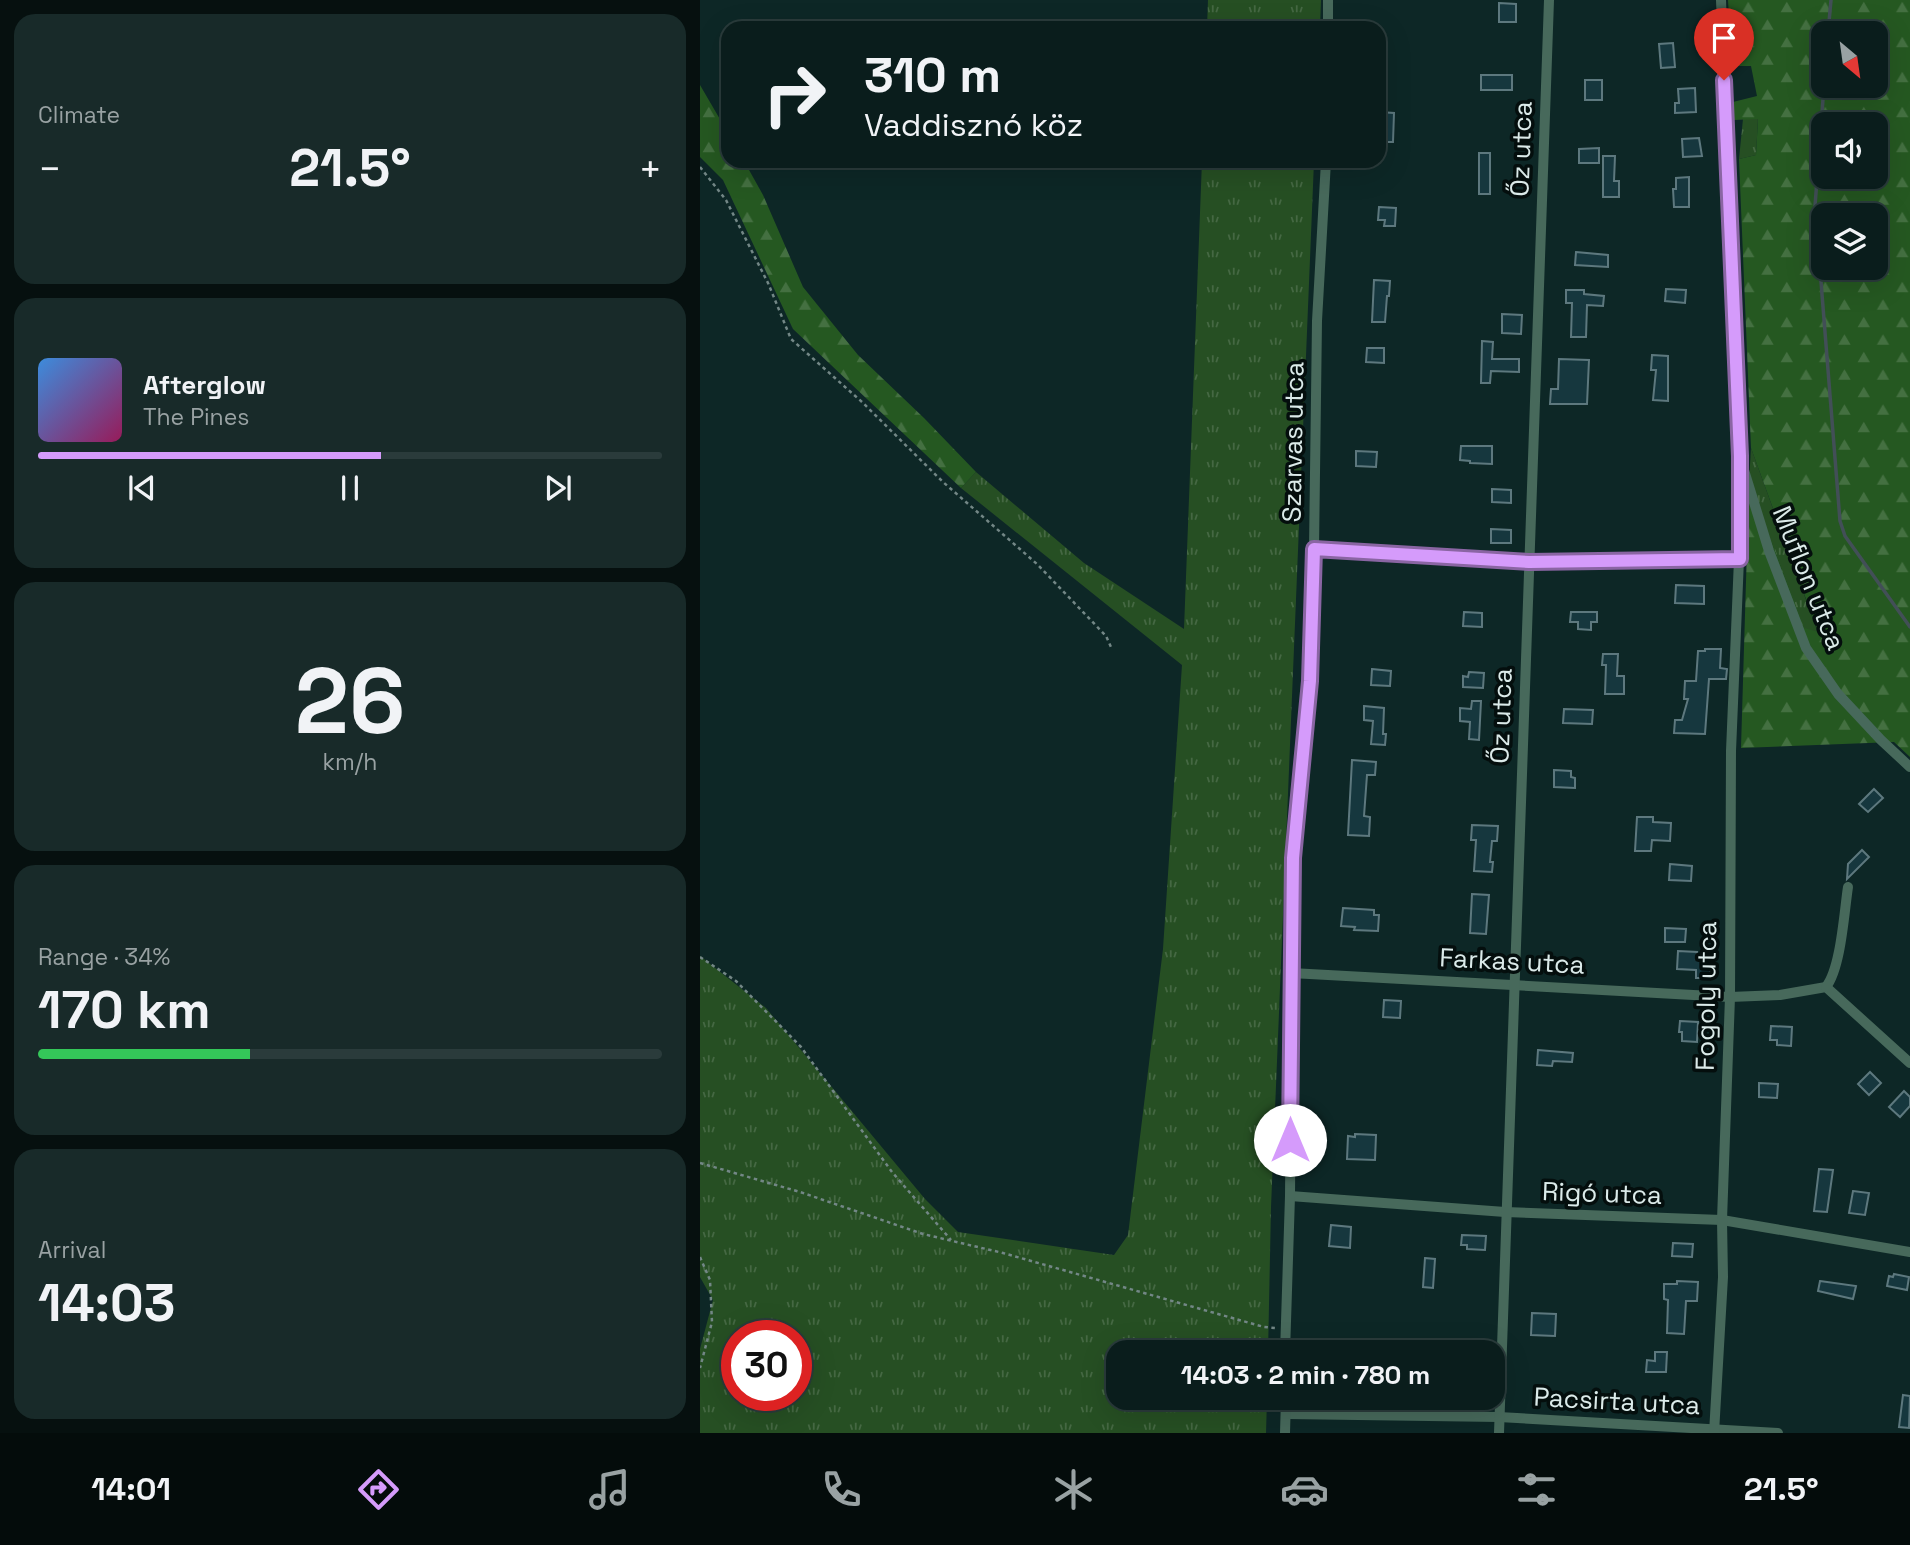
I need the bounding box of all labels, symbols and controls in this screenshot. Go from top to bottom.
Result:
pin [1694,8,1754,80]
icon: arrive [1705,19,1743,57]
north arrow [1811,21,1888,98]
map controls [1811,21,1888,280]
text: 310 m [864,44,1001,106]
icon: right [749,49,840,140]
text: Climate [38,100,120,130]
street label: Őz utca [1502,101,1540,197]
text: Vaddisznó köz [864,105,1083,145]
button: sound [1811,112,1888,189]
text: 21.5° [289,135,411,201]
text: − [38,145,62,193]
text: + [638,145,662,193]
button: layers [1811,203,1888,280]
street label: Szarvas utca [1275,361,1311,523]
text: Afterglow [143,368,266,402]
text: The Pines [143,402,249,432]
icon: previous [123,469,161,507]
icon: pause [331,469,369,507]
icon: next [539,469,577,507]
street label: Muflon utca [1765,501,1853,655]
text: 26 [295,643,405,760]
street label: Őz utca [1482,668,1520,764]
text: km/h [323,747,377,777]
street label: Fogoly utca [1688,921,1724,1071]
street label: Farkas utca [1438,940,1586,982]
text: Range · 34% [38,942,170,972]
text: 170 km [38,977,211,1043]
position arrow [1253,1103,1327,1177]
street label: Rigó utca [1541,1174,1663,1212]
text: Arrival [38,1235,106,1265]
text: 14:03 [38,1270,175,1336]
speed limit sign: 30 [721,1320,812,1411]
text: 14:03 · 2 min · 780 m [1181,1358,1430,1392]
street label: Pacsirta utca [1533,1380,1701,1422]
icon: directions [354,1465,403,1514]
icon: music [585,1465,634,1514]
icon: phone [817,1465,866,1514]
icon: climate [1049,1465,1098,1514]
icon: car [1280,1465,1329,1514]
icon: filters [1512,1465,1561,1514]
text: 14:01 [91,1469,171,1509]
text: 21.5° [1744,1469,1819,1509]

